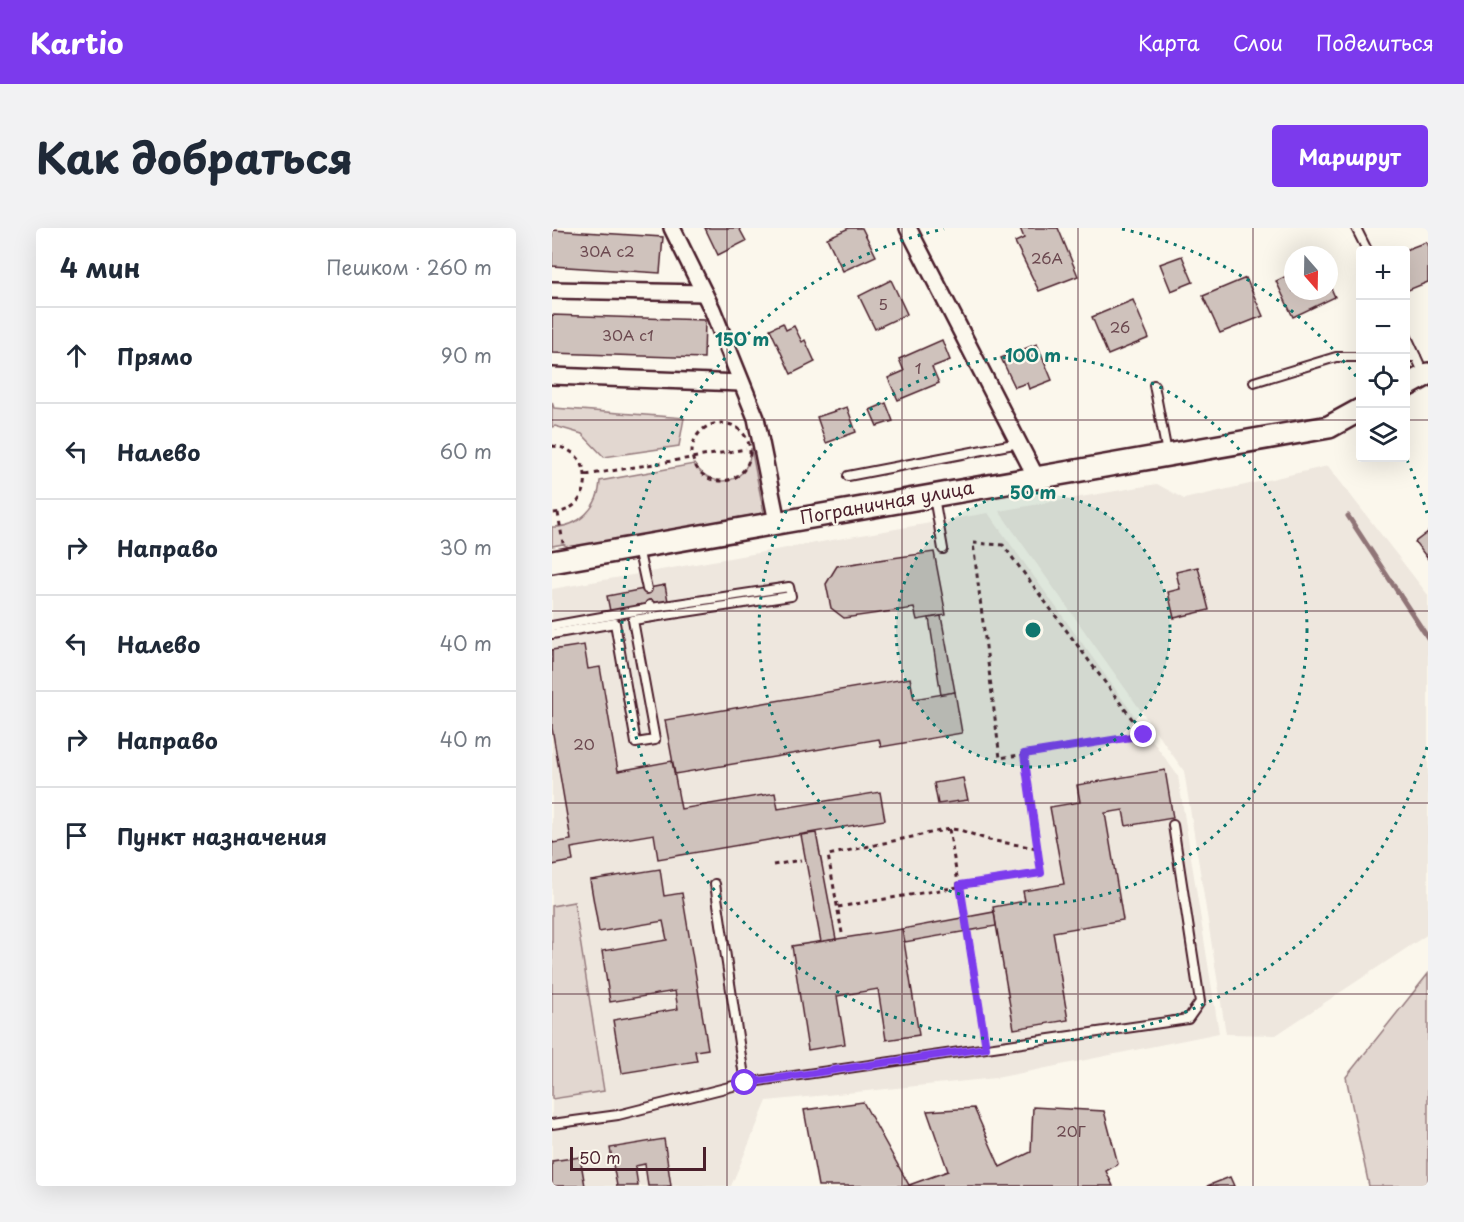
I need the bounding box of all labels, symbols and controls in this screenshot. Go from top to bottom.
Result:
text: Kartio [30,21,124,64]
text: Карта [1138,26,1200,58]
text: Слои [1233,26,1283,58]
text: Поделиться [1316,26,1434,58]
text: Как добраться [36,125,353,188]
button: Маршрут [1272,125,1428,187]
house number: 30А с2 [579,239,635,262]
house number: 26А [1031,246,1063,269]
north arrow [1284,246,1338,300]
map controls [1356,246,1410,462]
button: + [1356,246,1410,300]
text: 4 мин [60,248,141,287]
text: Пешком · 260 m [326,252,492,282]
house number: 5 [878,292,888,315]
button: − [1356,300,1410,354]
house number: 26 [1110,315,1130,338]
house number: 30А с1 [602,323,654,346]
text: 150 m [715,325,769,352]
icon: ahead [60,339,93,372]
text: Прямо [117,339,192,372]
text: 90 m [441,340,492,370]
text: 100 m [1005,341,1061,368]
button: locate [1356,354,1410,408]
house number: 1 [915,356,921,379]
button: layers [1356,408,1410,462]
icon: left [60,435,93,468]
text: Налево [117,435,200,468]
text: 60 m [440,436,492,466]
street label: Пограничная улица [798,473,976,530]
text: 50 m [1010,478,1056,505]
icon: right [60,531,93,564]
text: Направо [117,531,218,564]
text: 30 m [439,532,492,562]
centre of rings [1023,620,1043,640]
icon: left [60,627,93,660]
text: Налево [117,627,200,660]
text: 40 m [440,628,492,658]
route end [1130,721,1156,747]
icon: right [60,723,93,756]
text: Направо [117,723,218,756]
text: 40 m [440,724,492,754]
house number: 20 [573,732,595,755]
icon: arrive [60,819,93,852]
text: Пункт назначения [117,819,327,852]
route start [731,1069,757,1095]
house number: 20Г [1056,1119,1087,1142]
scale bar [570,1144,706,1172]
text: 50 m [579,1145,620,1169]

